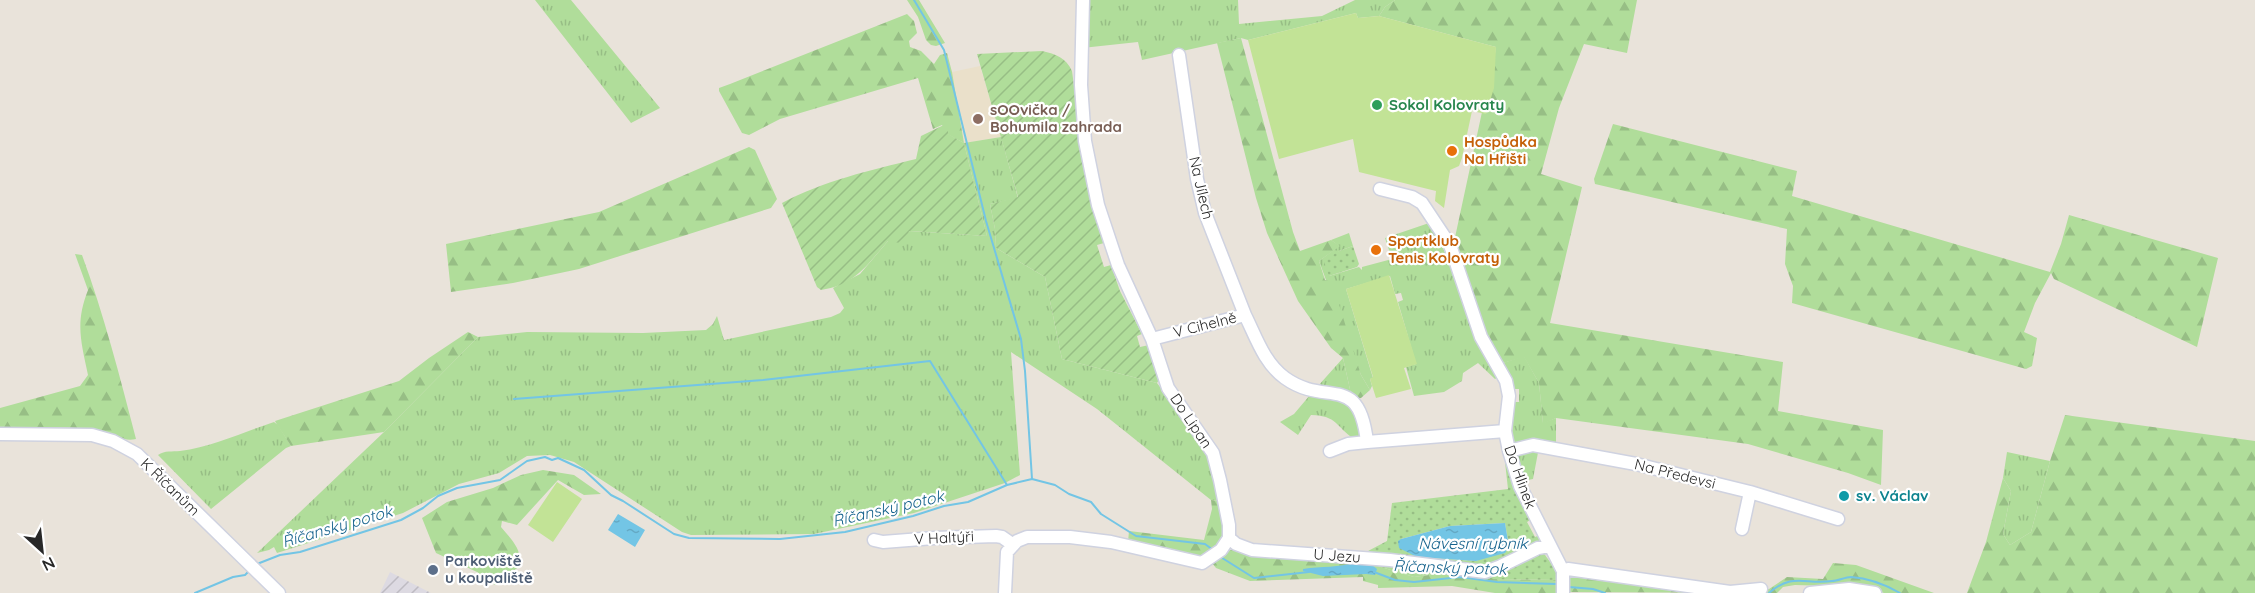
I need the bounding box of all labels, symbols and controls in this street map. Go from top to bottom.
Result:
place label: Sokol Kolovraty [1389,95,1504,114]
marker: Sokol Kolovraty [1370,98,1384,112]
place label: sOOvička / Bohumila zahrada [990,100,1122,136]
marker: sOOvička / Bohumila zahrada [971,112,985,126]
place label: Hospůdka Na Hřišti [1464,132,1537,168]
marker: Hospůdka Na Hřišti [1445,144,1459,158]
street label: Na Jílech [1185,155,1218,221]
place label: Sportklub Tenis Kolovraty [1388,231,1500,267]
marker: Sportklub Tenis Kolovraty [1369,243,1383,257]
street label: V Cihelně [1171,307,1239,342]
street label: Do Lipan [1166,390,1217,452]
street label: Do Hlinek [1500,442,1541,511]
street label: K Říčanům [137,454,204,520]
street label: Na Předevsi [1633,454,1718,493]
water label: Říčanský potok [830,485,947,531]
place label: sv. Václav [1856,486,1929,505]
marker: sv. Václav [1837,489,1851,503]
water label: Říčanský potok [280,500,396,551]
north arrow [12,521,72,581]
street label: V Haltýři [914,526,974,549]
water label: Návesní rybník [1418,533,1529,553]
street label: U Jezu [1313,544,1361,567]
place label: Parkoviště u koupaliště [445,551,533,587]
text: N [39,553,59,576]
water label: Říčanský potok [1393,555,1509,579]
marker: Parkoviště u koupaliště [426,563,440,577]

